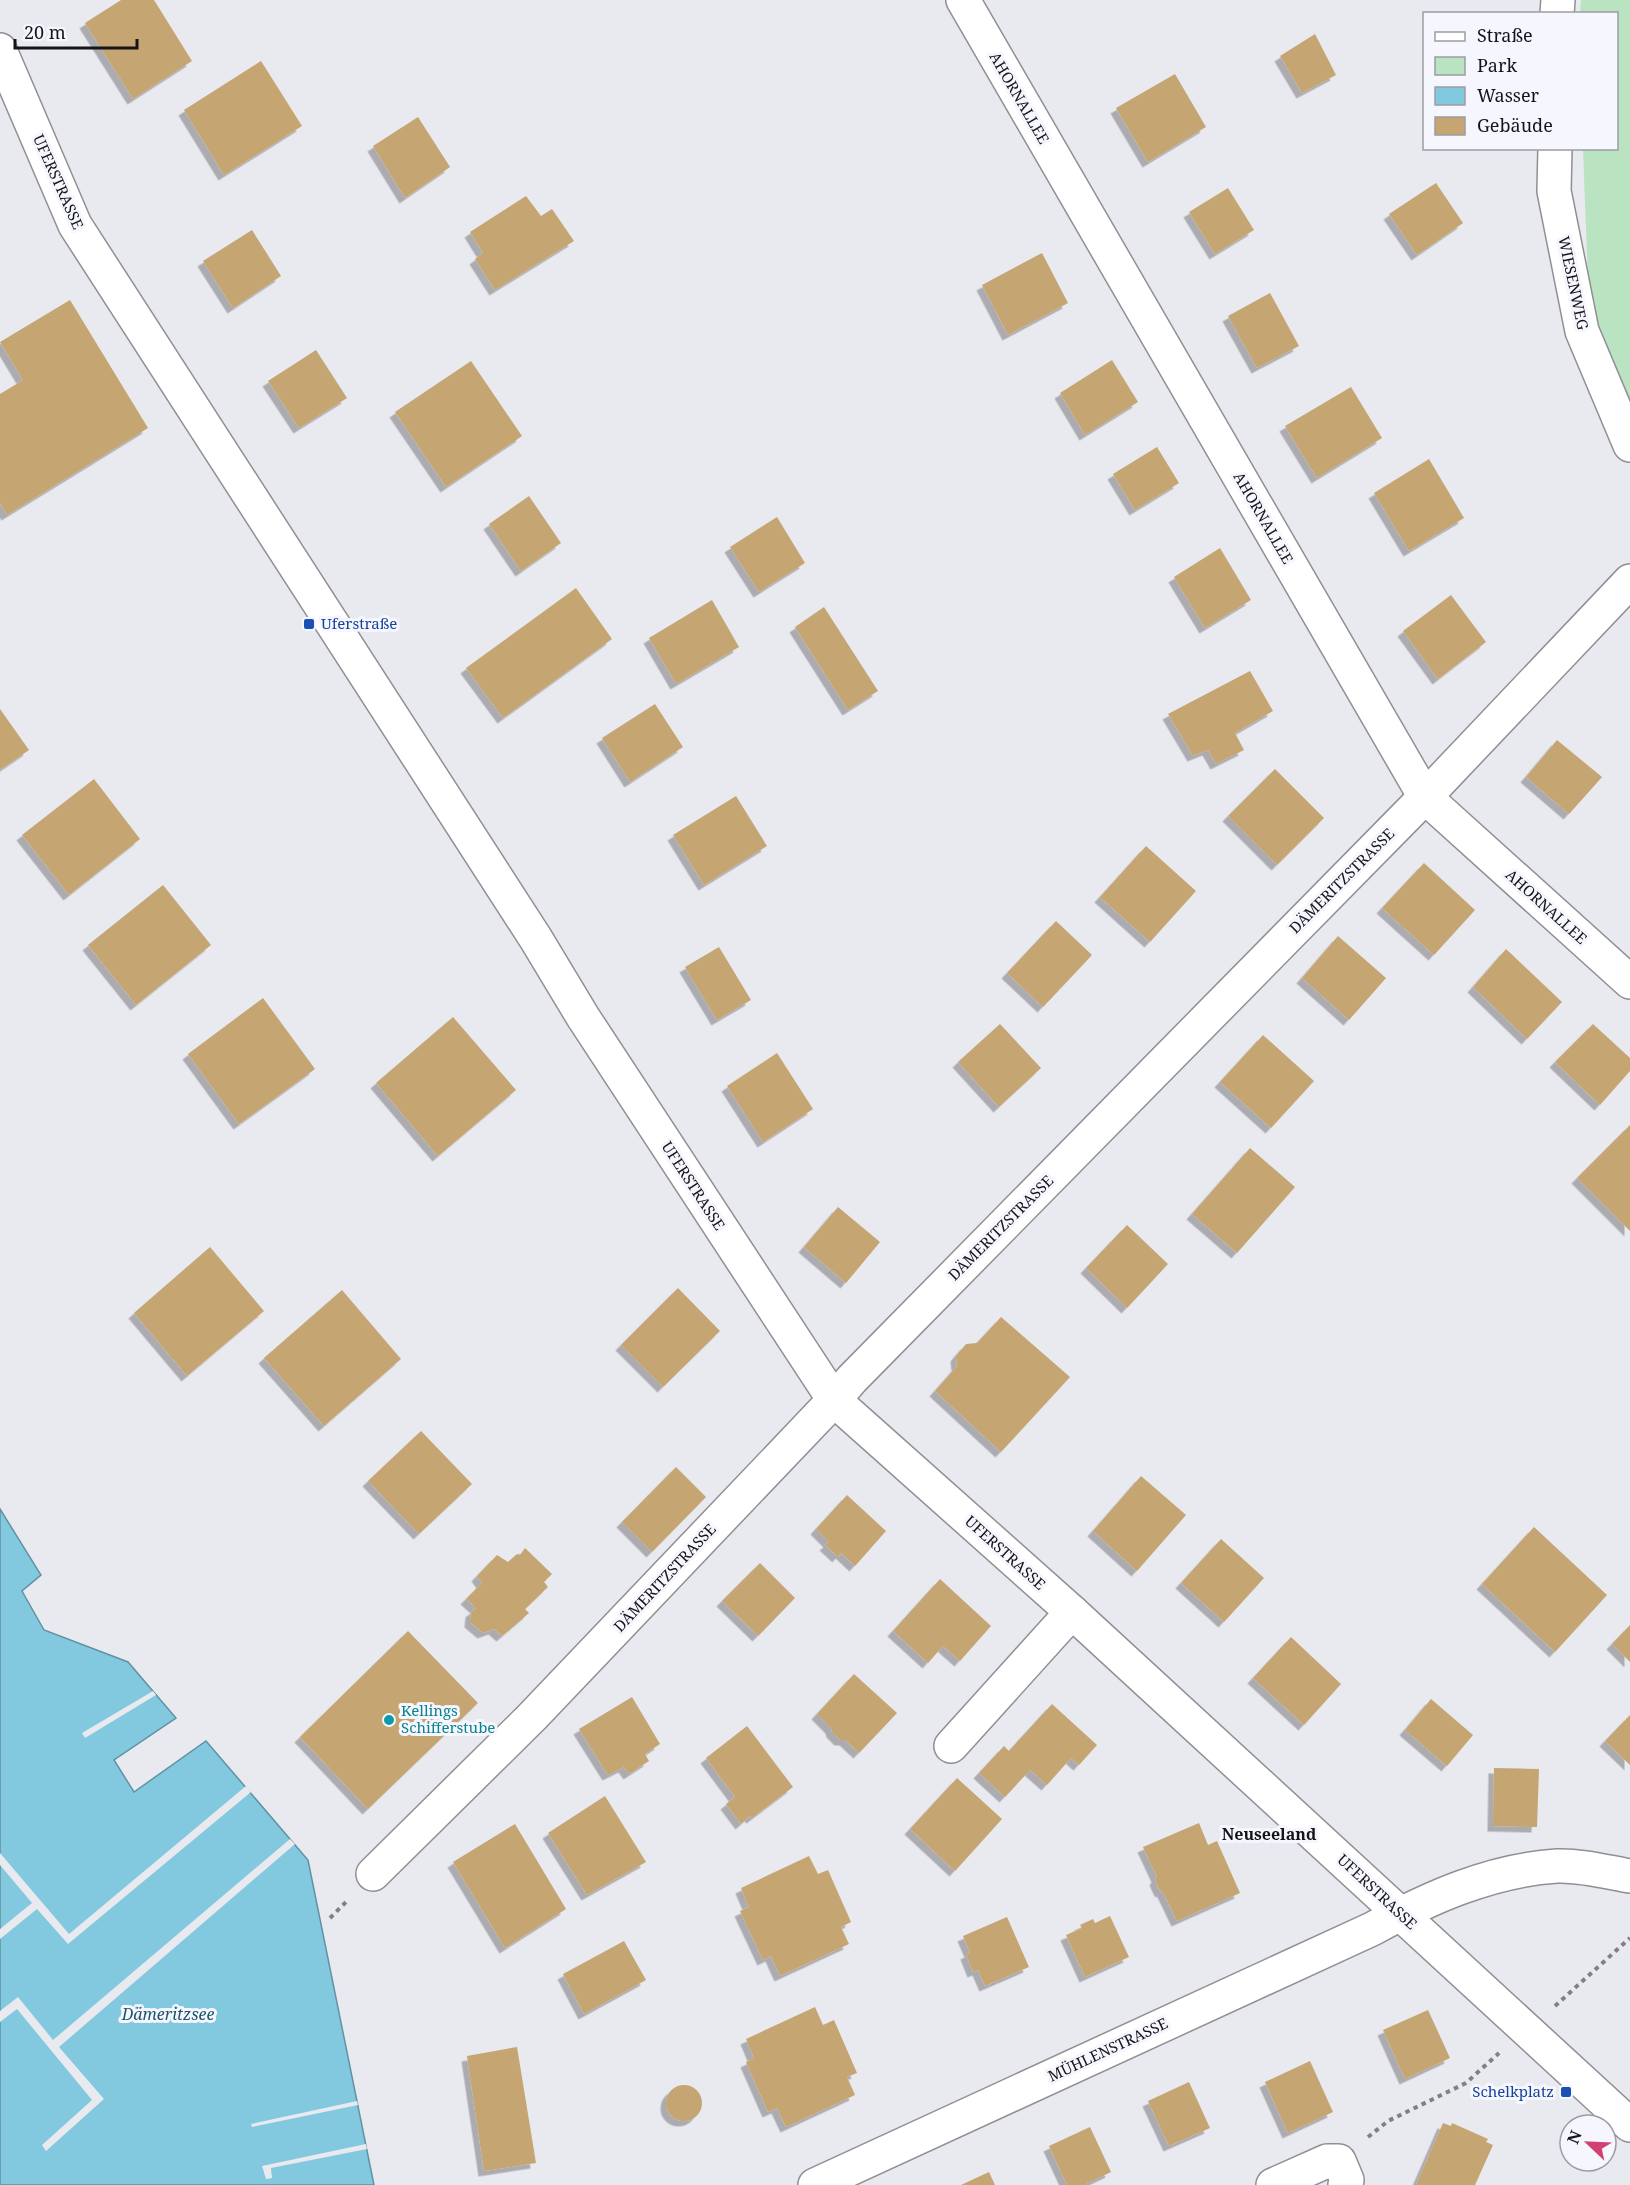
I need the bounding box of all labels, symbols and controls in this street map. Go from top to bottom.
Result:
scale bar [15,12,136,50]
legend [1423,12,1618,150]
text: 20 m [24,20,66,44]
text: Straße [1477,23,1533,47]
street label: AHORNALLEE [985,48,1054,147]
text: Park [1477,53,1517,77]
text: Wasser [1477,83,1540,107]
text: Gebäude [1477,113,1553,137]
street label: UFERSTRASSE [29,131,89,232]
street label: WIESENWEG [1554,234,1594,332]
street label: AHORNALLEE [1229,468,1298,567]
place label: Uferstraße [321,613,397,633]
marker: Uferstraße [302,617,316,631]
street label: DÄMERITZSTRASSE [1284,823,1398,937]
street label: AHORNALLEE [1502,864,1592,948]
street label: UFERSTRASSE [658,1137,730,1234]
street label: DÄMERITZSTRASSE [943,1170,1057,1284]
street label: UFERSTRASSE [961,1511,1050,1594]
street label: DÄMERITZSTRASSE [609,1519,720,1636]
place label: Kellings Schifferstube [401,1700,495,1737]
marker: Kellings Schifferstube [382,1713,396,1727]
district label: Neuseeland [1222,1823,1317,1845]
street label: UFERSTRASSE [1334,1849,1422,1933]
water label: Dämeritzsee [121,2003,214,2025]
street label: MÜHLENSTRASSE [1044,2013,1171,2086]
place label: Schelkplatz [1472,2081,1554,2101]
marker: Schelkplatz [1559,2085,1573,2099]
north arrow [1558,2113,1618,2173]
text: N [1562,2127,1587,2147]

